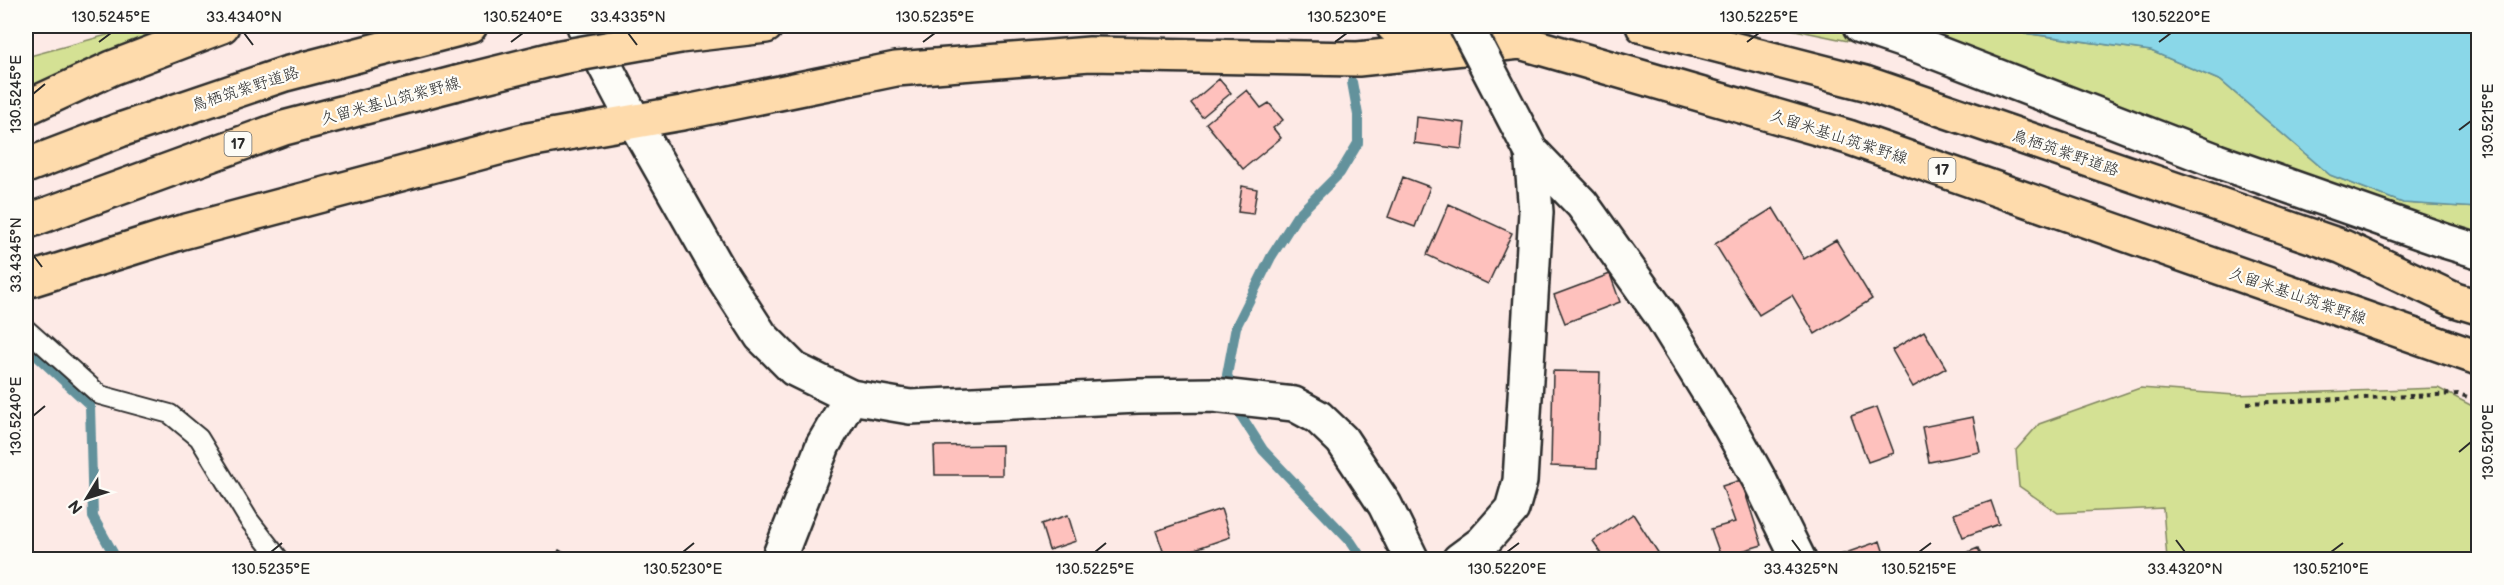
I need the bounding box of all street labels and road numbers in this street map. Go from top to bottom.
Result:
street label: 鳥栖筑紫野道路 [189,63,302,116]
street label: 久留米基山筑紫野線 [318,74,462,129]
street label: 久留米基山筑紫野線 [1767,106,1910,169]
street label: 鳥栖筑紫野道路 [2009,126,2122,181]
road number: 17 [224,132,252,156]
road number: 17 [1928,158,1956,182]
street label: 久留米基山筑紫野線 [2226,264,2369,329]

